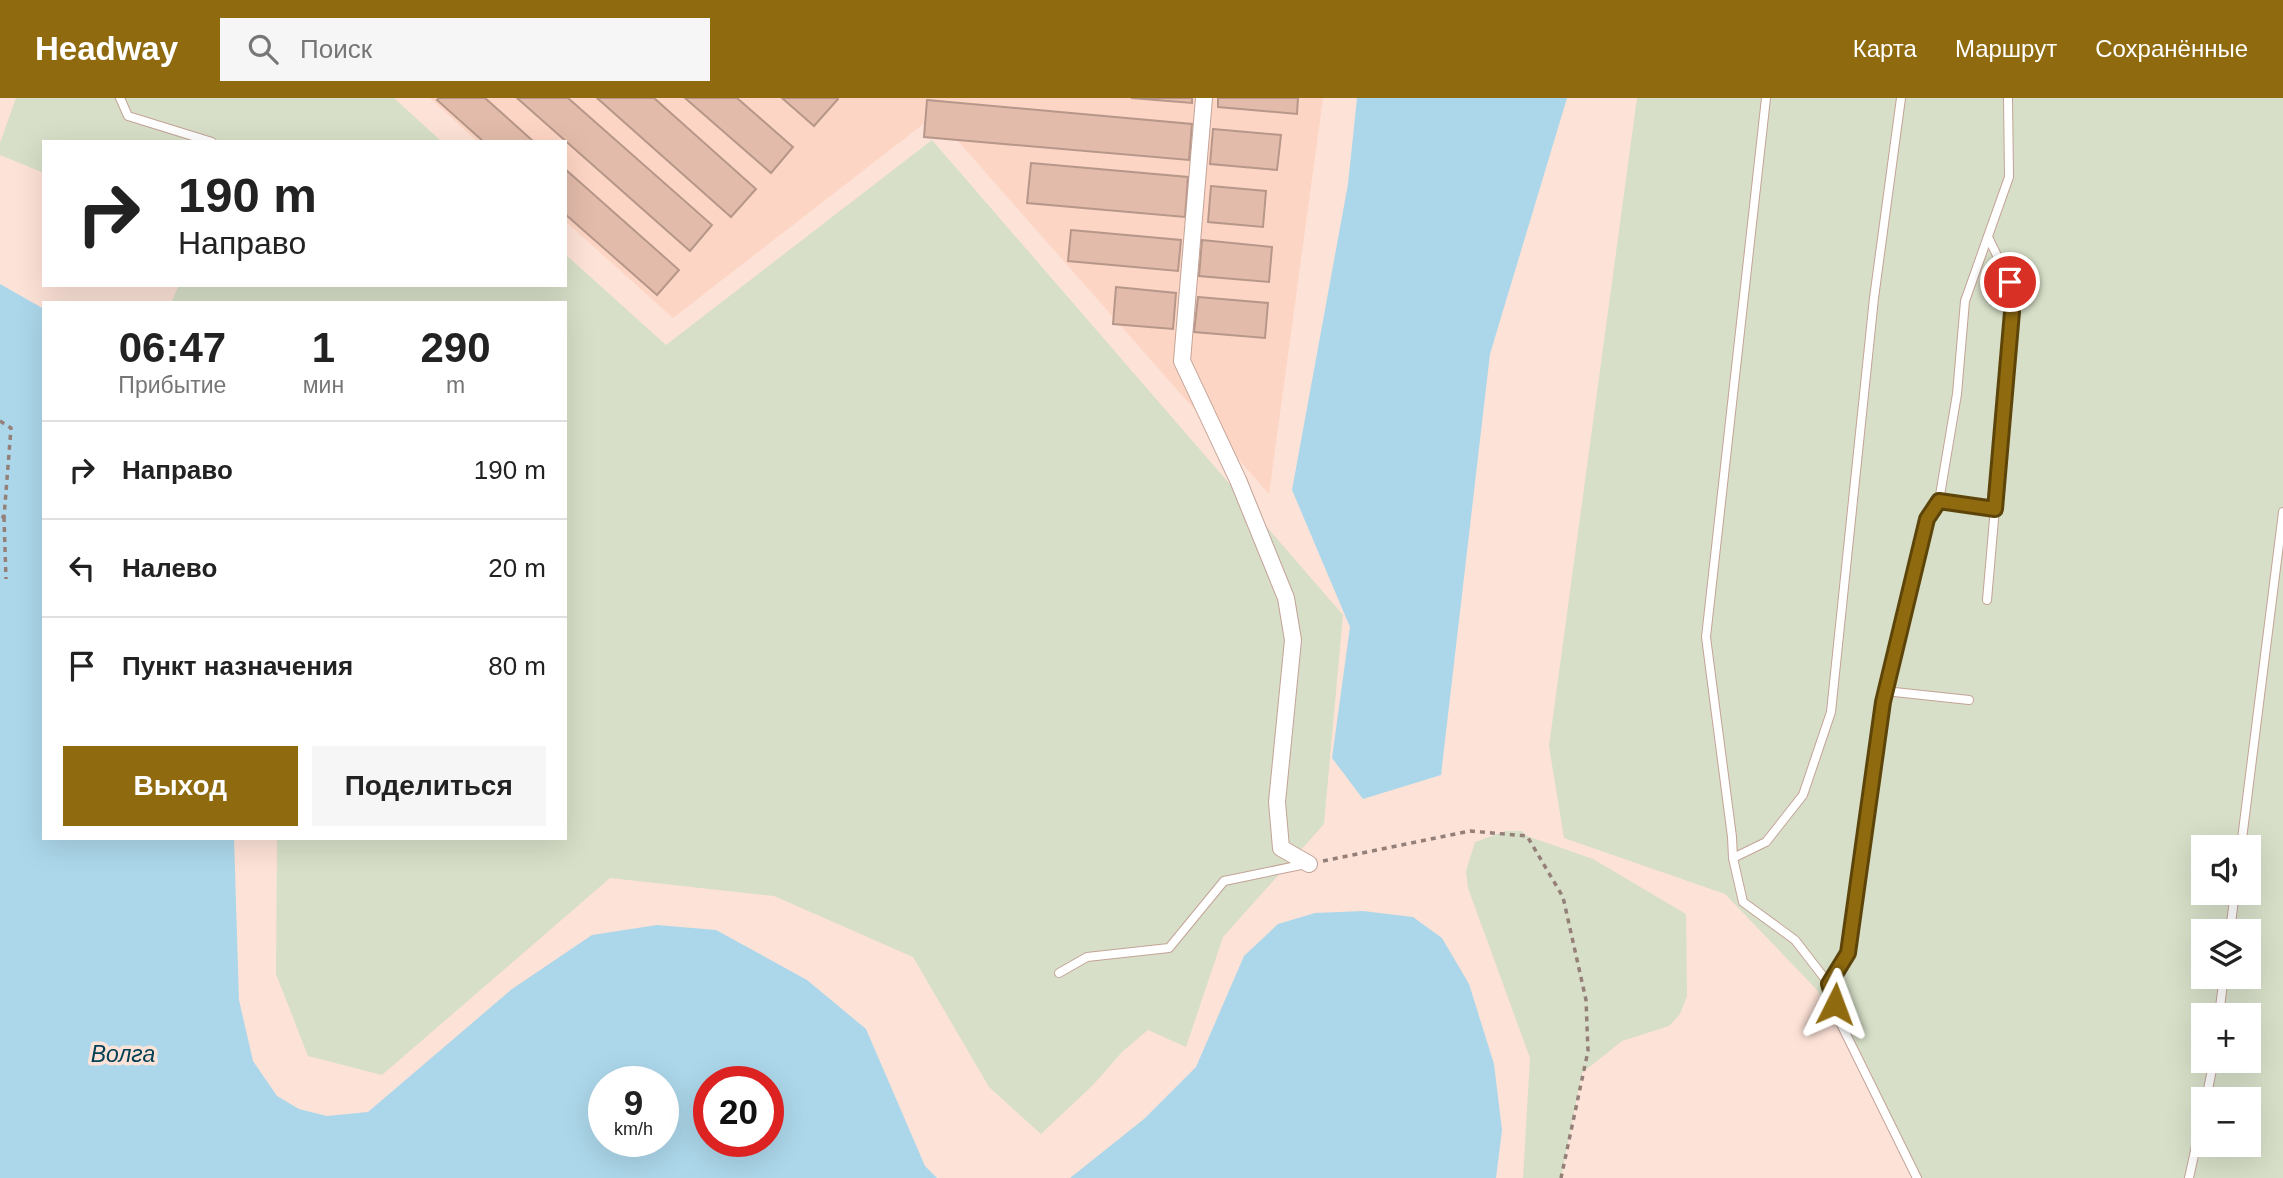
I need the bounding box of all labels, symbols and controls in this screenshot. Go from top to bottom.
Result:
search box [220,18,710,81]
text: Headway [35,30,178,67]
icon: search [244,30,282,68]
text: Поиск [300,34,372,64]
text: Карта [1853,35,1917,62]
text: Маршрут [1955,35,2057,62]
text: Сохранённые [2095,35,2248,62]
icon: right [63,168,154,259]
text: 190 m [178,168,317,222]
text: Направо [178,225,306,261]
pin [1980,252,2040,312]
icon: arrive [1991,263,2029,301]
text: 06:47 [119,324,226,371]
text: 1 [312,324,335,371]
text: 290 [421,324,491,371]
text: Прибытие [118,372,226,398]
text: мин [303,372,344,398]
text: m [446,372,465,398]
icon: right [63,451,101,489]
text: Направо [122,455,233,485]
text: 190 m [474,455,546,485]
icon: left [63,549,101,587]
text: Налево [122,553,217,583]
text: 20 m [488,553,546,583]
icon: arrive [63,647,101,685]
text: Пункт назначения [122,651,353,681]
text: 80 m [488,651,546,681]
button: Выход [63,746,298,826]
button: Поделиться [312,746,546,826]
map controls [2191,835,2261,1157]
button: sound [2191,835,2261,905]
button: layers [2191,919,2261,989]
position arrow [1798,967,1872,1041]
button: + [2191,1003,2261,1073]
water label: Волга [91,1041,155,1067]
speed limit sign: 20 [693,1066,784,1157]
text: 9 [624,1083,643,1122]
button: − [2191,1087,2261,1157]
text: km/h [614,1119,653,1139]

